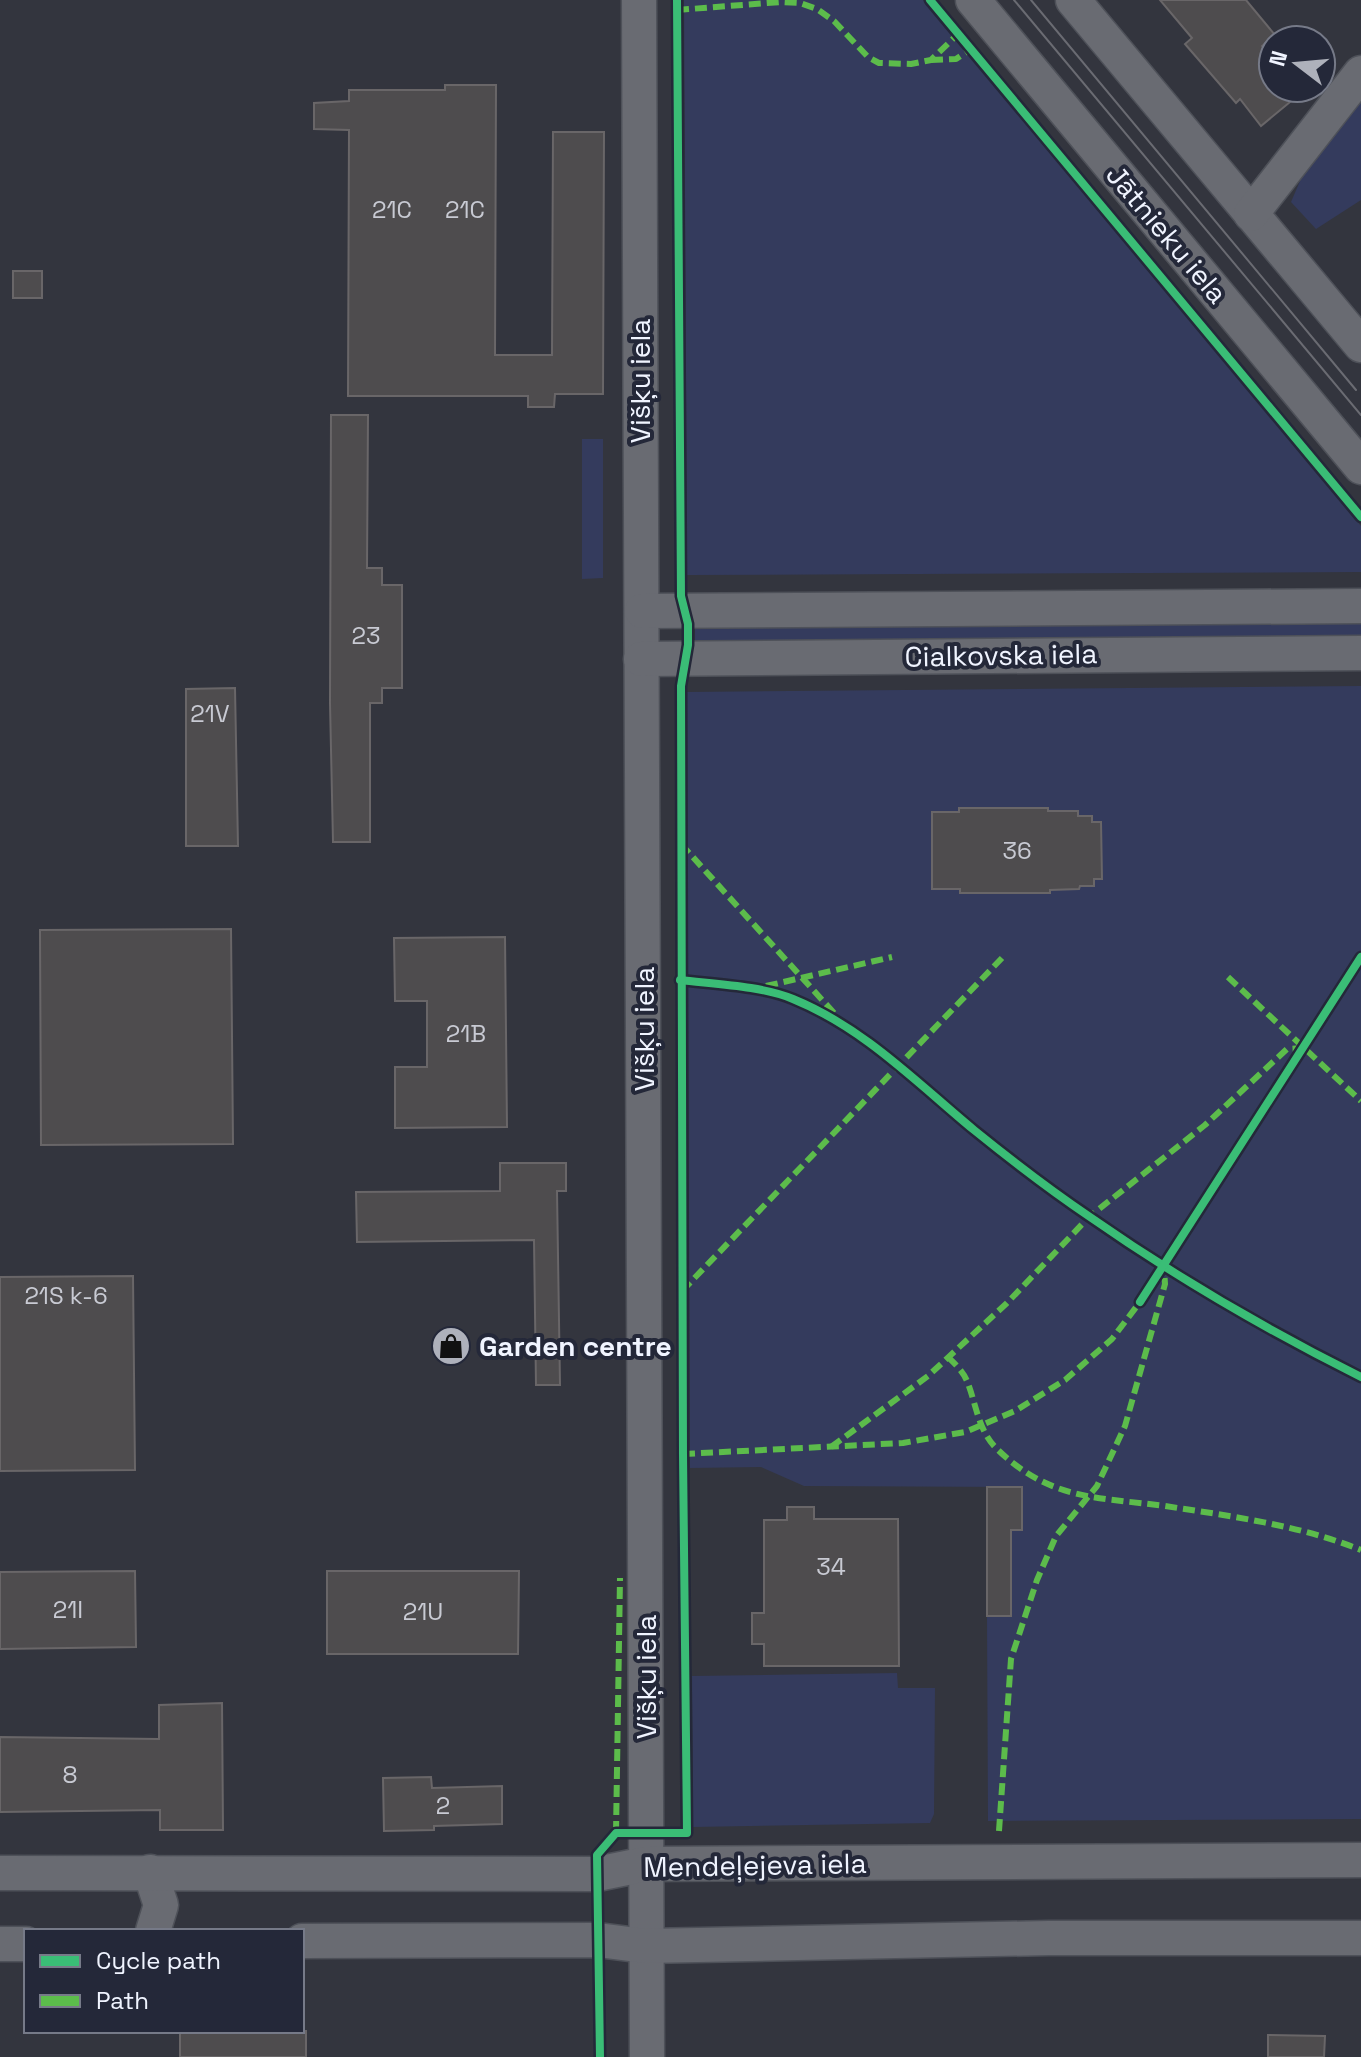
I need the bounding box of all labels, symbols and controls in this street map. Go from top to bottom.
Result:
north arrow [1257,24,1337,104]
text: N [1262,48,1293,69]
street label: Jātnieku iela [1098,157,1236,311]
house number: 21C [372,194,412,225]
house number: 21C [445,194,485,225]
street label: Višķu iela [622,319,658,443]
house number: 23 [352,620,380,651]
street label: Cialkovska iela [904,635,1098,675]
house number: 21V [190,698,230,729]
house number: 36 [1002,835,1032,866]
street label: Višķu iela [626,967,662,1091]
house number: 21B [446,1018,486,1049]
house number: 21S k-6 [24,1280,108,1311]
shop icon: Garden centre [430,1325,472,1367]
place label: Garden centre [479,1328,672,1364]
house number: 34 [816,1551,846,1582]
house number: 21I [53,1594,83,1625]
house number: 21U [403,1596,443,1627]
street label: Višķu iela [628,1615,664,1739]
house number: 8 [63,1759,77,1790]
house number: 2 [436,1790,450,1821]
street label: Mendeļejeva iela [643,1845,867,1885]
legend [24,1929,304,2033]
text: Cycle path [96,1945,221,1976]
text: Path [96,1985,149,2016]

